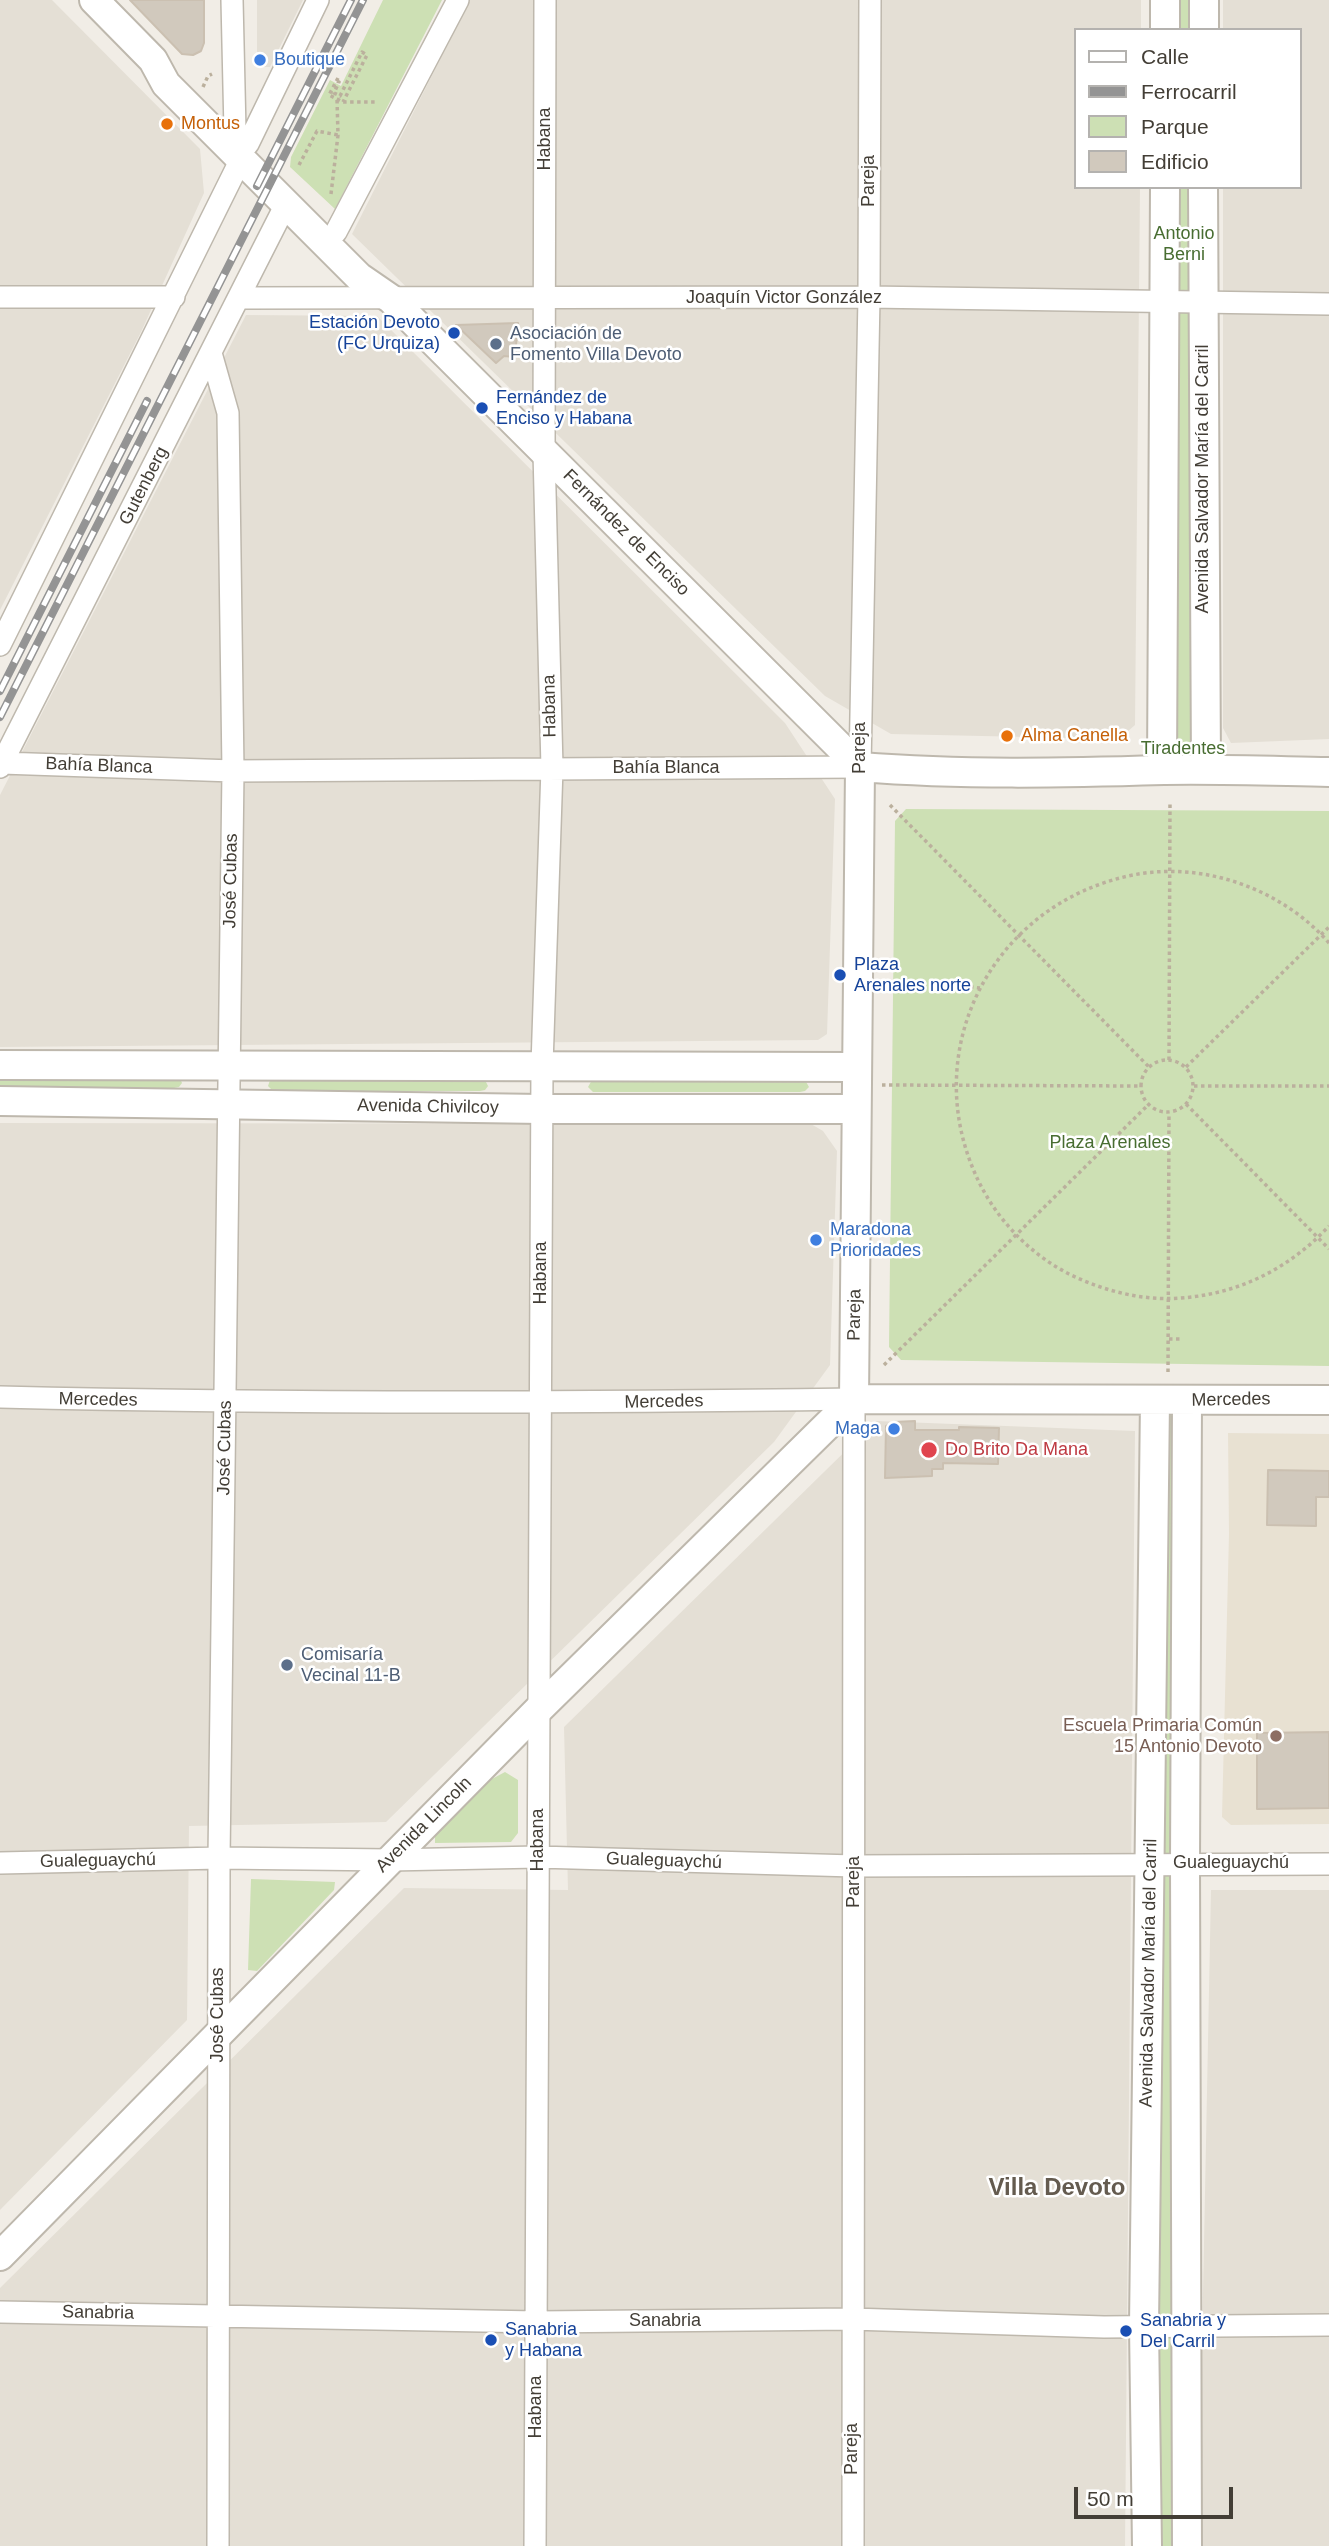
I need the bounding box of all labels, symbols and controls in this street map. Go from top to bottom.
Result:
legend [1074,28,1301,189]
text: Calle [1141,45,1189,68]
place label: Boutique [274,49,345,71]
marker: Boutique [252,52,268,68]
text: Ferrocarril [1141,80,1237,103]
street label: Habana [534,107,556,171]
place label: Montus [181,113,240,135]
text: Parque [1141,115,1209,138]
marker: Montus [159,116,175,132]
text: Edificio [1141,150,1209,173]
street label: Pareja [858,155,880,207]
park label: Antonio Berni [1153,223,1215,266]
street label: Joaquín Victor González [686,287,882,309]
place label: Estación Devoto (FC Urquiza) [309,312,440,354]
place label: Asociación de Fomento Villa Devoto [510,323,682,366]
marker: Estación Devoto (FC Urquiza) [446,325,462,341]
marker: Asociación de Fomento Villa Devoto [488,336,504,352]
street label: Avenida Salvador María del Carril [1192,345,1214,613]
place label: Fernández de Enciso y Habana [496,387,632,430]
marker: Fernández de Enciso y Habana [474,400,490,416]
street label: Gutenberg [115,443,173,529]
street label: Fernández de Enciso [558,465,694,601]
street label: Habana [539,674,561,738]
street label: Pareja [849,722,871,774]
place label: Alma Canella [1021,725,1128,747]
marker: Alma Canella [999,728,1015,744]
park label: Tiradentes [1141,738,1225,760]
street label: Bahía Blanca [45,753,153,779]
street label: Bahía Blanca [612,757,720,779]
street label: José Cubas [219,833,243,929]
place label: Plaza Arenales norte [854,954,971,996]
marker: Plaza Arenales norte [832,967,848,983]
street label: Avenida Chivilcoy [357,1095,499,1119]
park label: Plaza Arenales [1049,1132,1171,1154]
place label: Maradona Prioridades [830,1219,921,1262]
marker: Maradona Prioridades [808,1232,824,1248]
street label: Habana [530,1241,552,1305]
street label: Pareja [844,1289,866,1341]
street label: Mercedes [58,1389,138,1411]
street label: Mercedes [1191,1389,1271,1411]
street label: Mercedes [624,1391,704,1413]
street label: José Cubas [213,1400,237,1496]
place label: Maga [835,1418,880,1440]
marker: Maga [886,1421,902,1437]
place label: Do Brito Da Mana [945,1439,1088,1461]
marker: Do Brito Da Mana [919,1440,939,1460]
place label: Comisaría Vecinal 11-B [301,1644,401,1686]
marker: Comisaría Vecinal 11-B [279,1657,295,1673]
place label: Escuela Primaria Común 15 Antonio Devoto [1063,1715,1262,1758]
marker: Escuela Primaria Común 15 Antonio Devoto [1268,1728,1284,1744]
street label: Avenida Lincoln [372,1773,476,1877]
street label: Habana [527,1808,549,1872]
street label: Avenida Salvador María del Carril [1136,1838,1162,2108]
street label: Gualeguaychú [606,1848,722,1874]
street label: Gualeguaychú [40,1849,156,1873]
street label: Gualeguaychú [1173,1852,1289,1874]
street label: Pareja [843,1856,865,1908]
street label: José Cubas [207,1967,229,2063]
district label: Villa Devoto [989,2174,1125,2202]
street label: Sanabria [62,2302,134,2324]
street label: Sanabria [629,2310,701,2332]
place label: Sanabria y Del Carril [1140,2310,1226,2352]
place label: Sanabria y Habana [505,2319,582,2362]
marker: Sanabria y Del Carril [1118,2323,1134,2339]
marker: Sanabria y Habana [483,2332,499,2348]
street label: Habana [525,2375,547,2439]
street label: Pareja [841,2423,863,2475]
scale bar [1077,2472,1236,2516]
text: 50 m [1087,2487,1134,2510]

